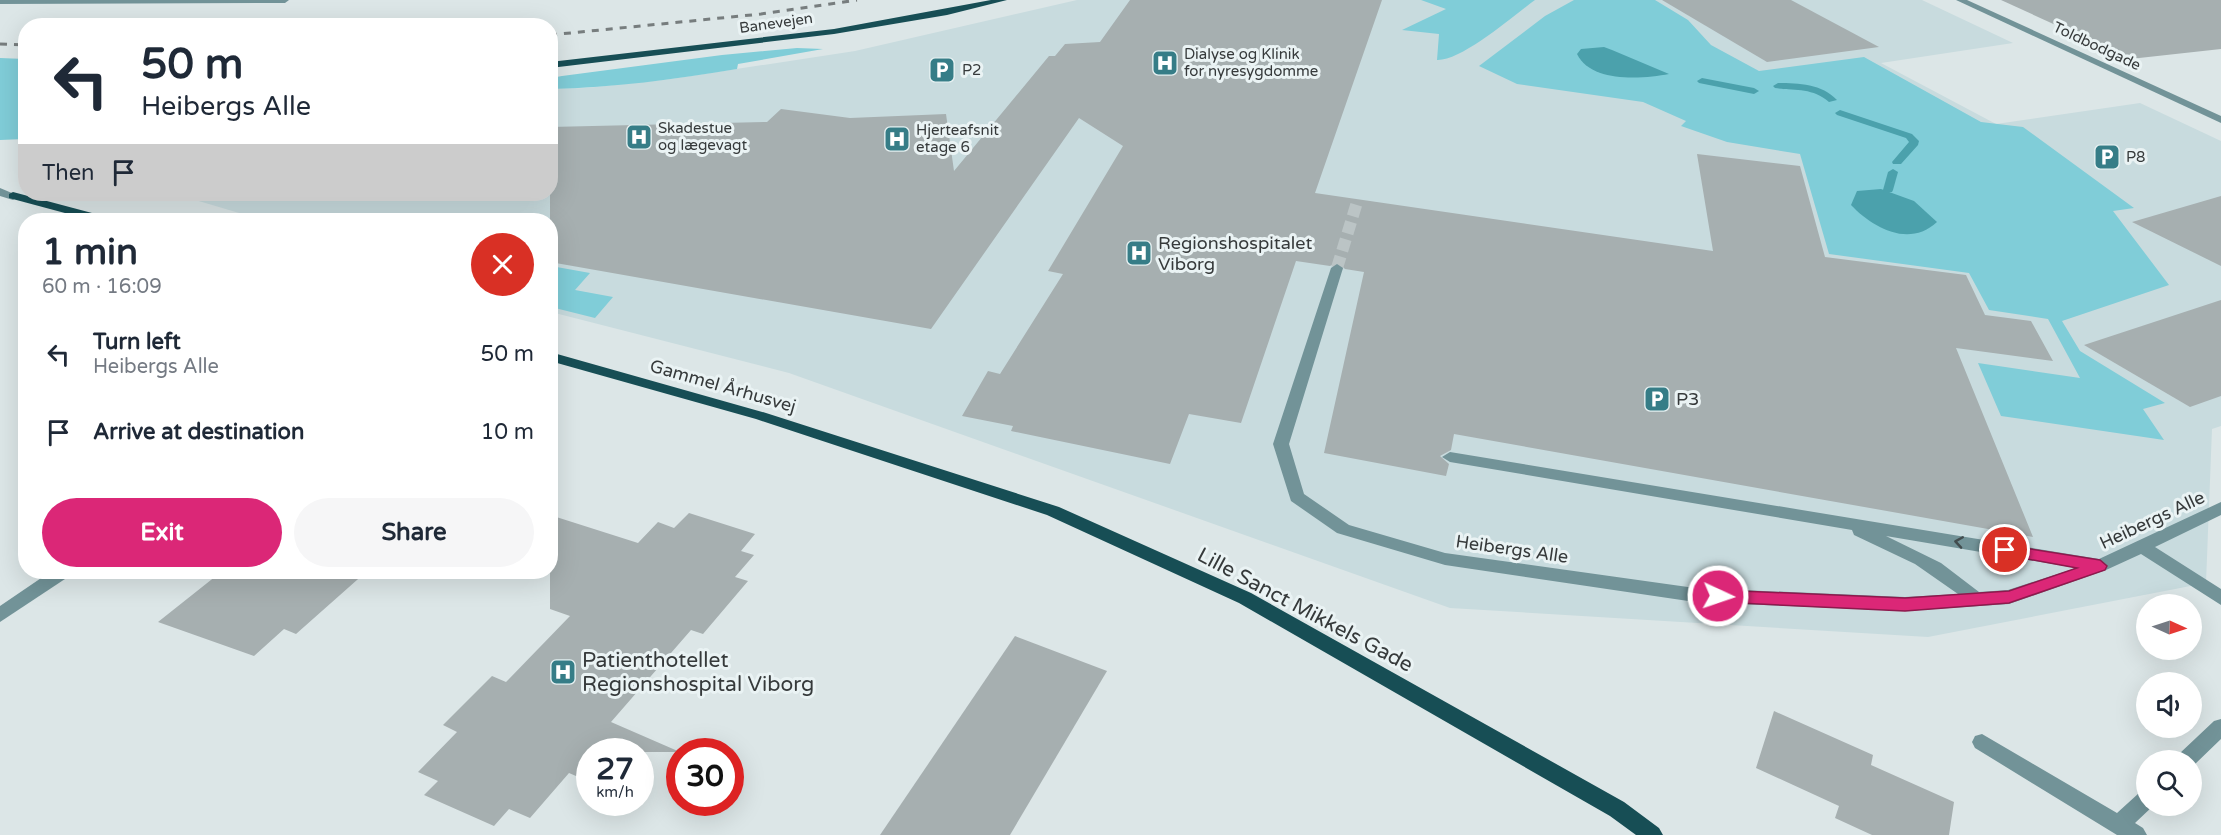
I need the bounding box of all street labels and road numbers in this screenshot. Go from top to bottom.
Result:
street label: Banevejen [738,9,814,37]
street label: Toldbodgade [2050,18,2144,74]
street label: Gammel Århusvej [647,355,799,417]
street label: Heibergs Alle [2096,486,2208,554]
street label: Heibergs Alle [1454,530,1570,568]
street label: Lille Sanct Mikkels Gade [1193,542,1417,678]

